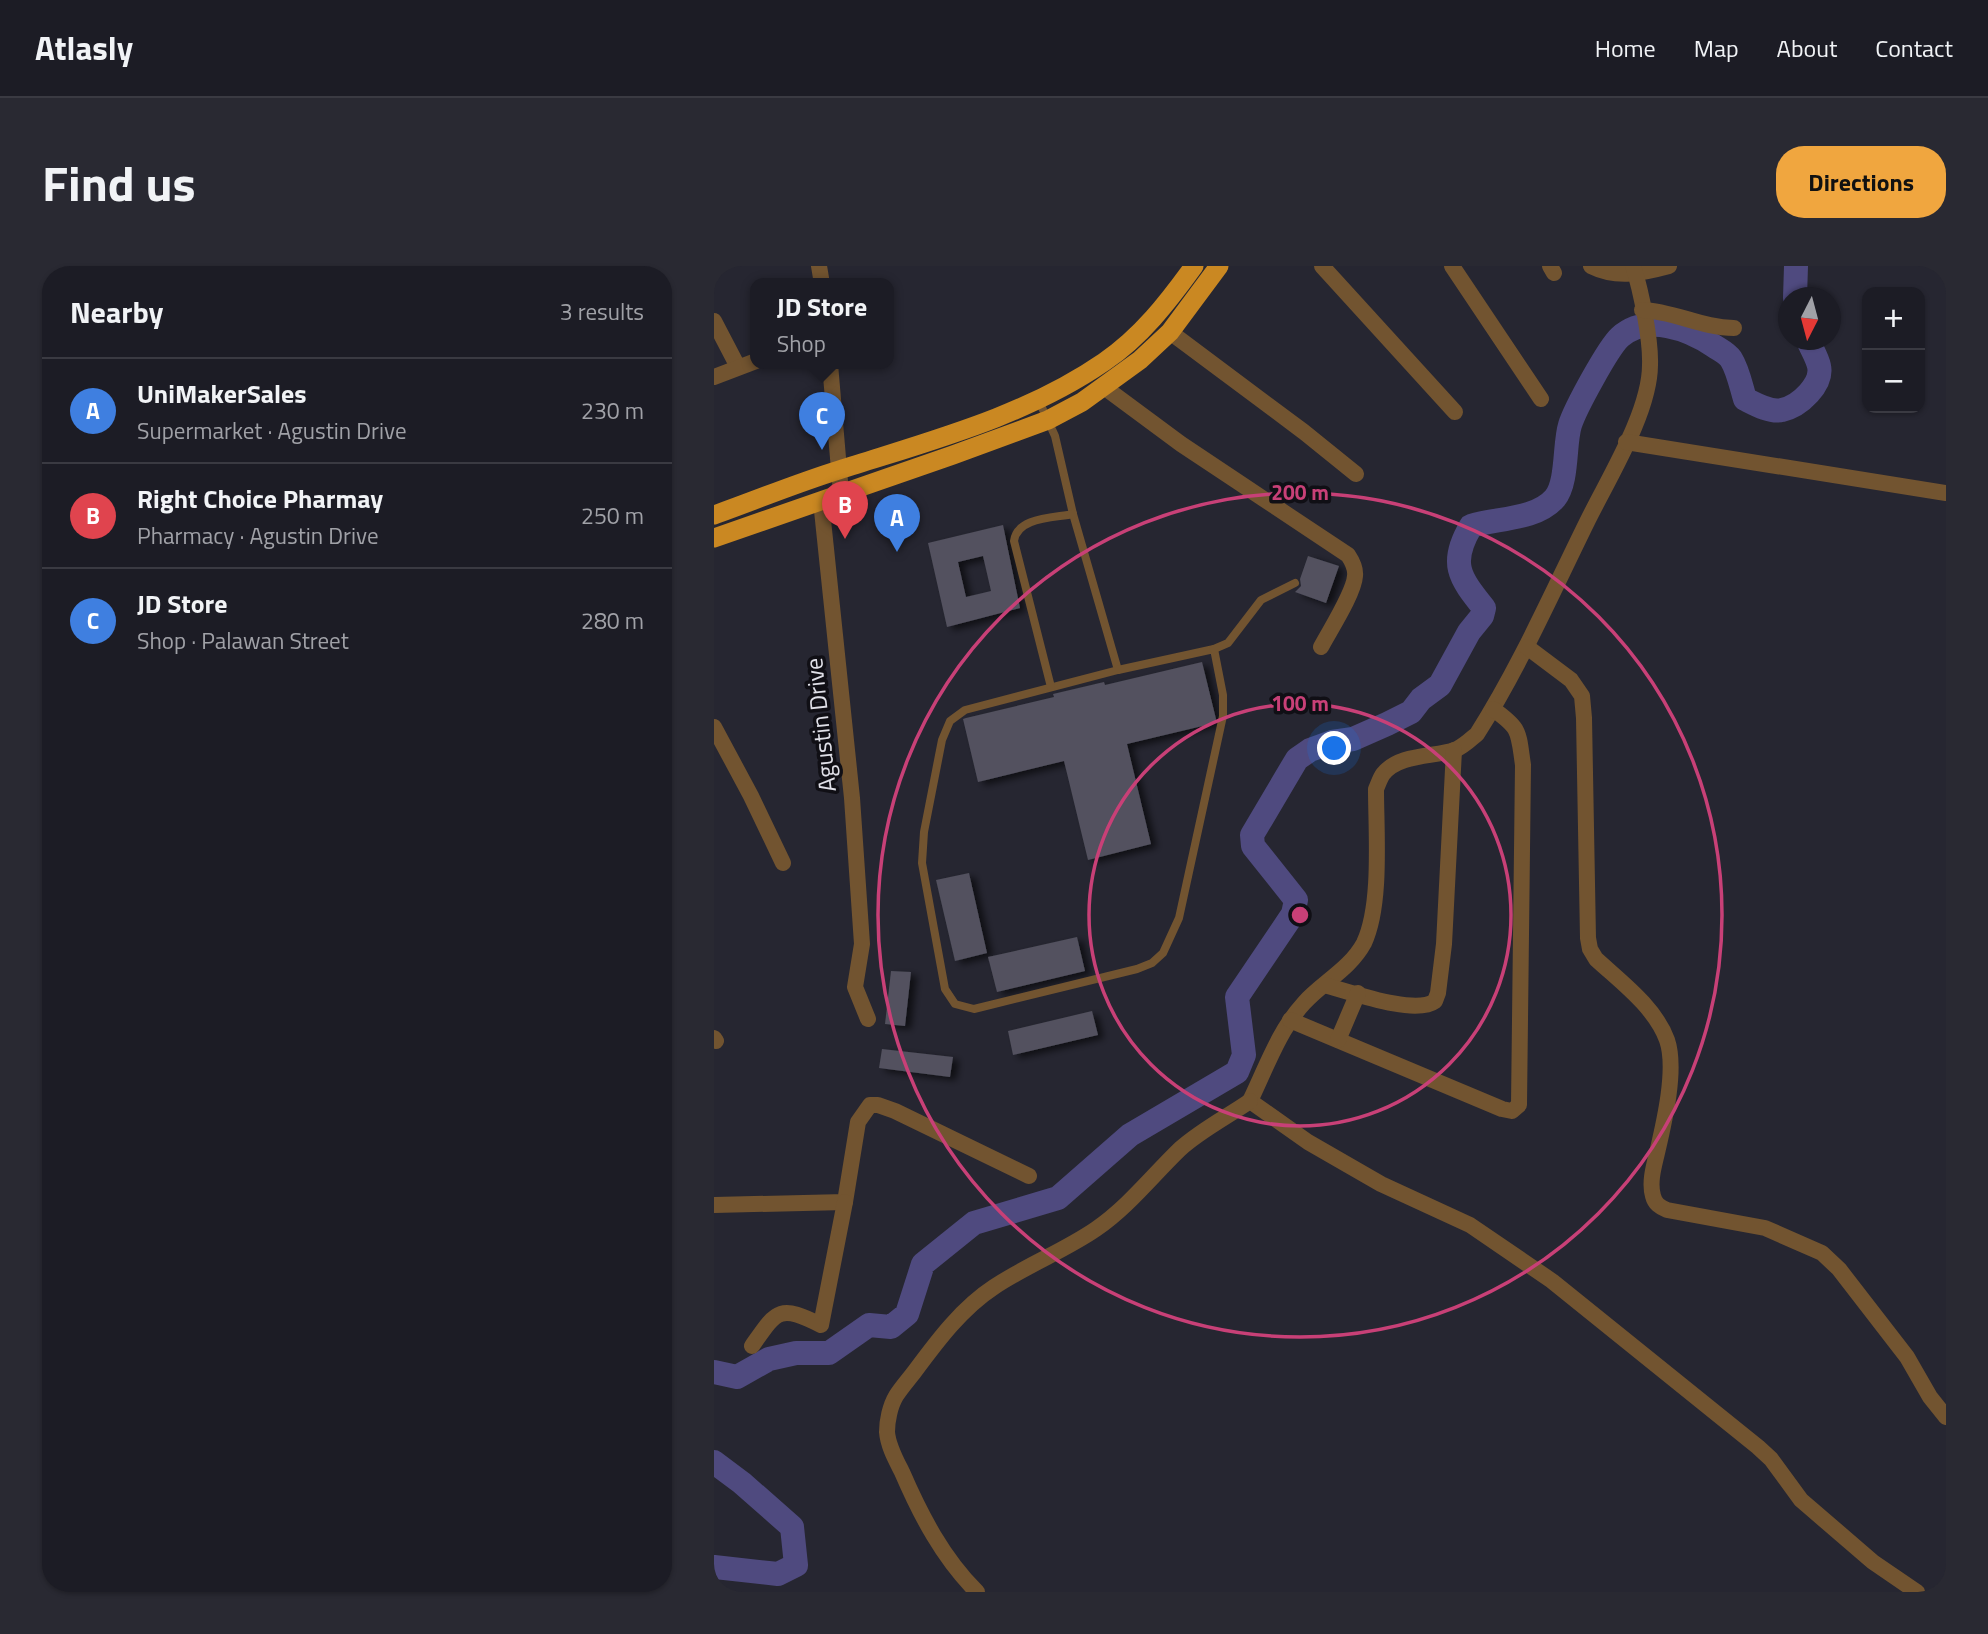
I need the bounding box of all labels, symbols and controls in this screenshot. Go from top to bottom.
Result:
text: Atlasly [35,23,133,73]
text: Home [1595,30,1656,66]
text: Map [1694,30,1739,66]
text: About [1777,30,1837,66]
text: Contact [1875,30,1953,66]
text: Find us [42,145,196,220]
button: Directions [1776,146,1946,218]
popup [750,278,894,369]
text: JD Store [777,287,867,326]
north arrow [1778,287,1841,350]
map controls [1862,287,1925,413]
button: + [1862,287,1925,350]
text: Nearby [70,289,163,335]
text: 3 results [560,294,644,329]
text: Shop [777,326,826,361]
button: − [1862,350,1925,413]
text: UniMakerSales [137,374,307,413]
pin: C [799,392,845,450]
text: A [86,393,100,428]
text: 230 m [581,393,644,428]
text: Supermarket · Agustin Drive [137,413,407,448]
text: 200 m [1271,476,1329,508]
text: Right Choice Pharmay [137,479,383,518]
pin: B [822,481,868,539]
pin: A [874,494,920,552]
text: B [86,498,100,533]
text: 250 m [581,498,644,533]
text: Pharmacy · Agustin Drive [137,518,379,553]
text: JD Store [137,584,227,623]
text: C [87,603,99,638]
text: 280 m [581,603,644,638]
text: Shop · Palawan Street [137,623,349,658]
street label: Agustin Drive [795,656,845,794]
text: 100 m [1271,687,1329,719]
your location [1317,731,1351,765]
centre of rings [1288,903,1312,927]

